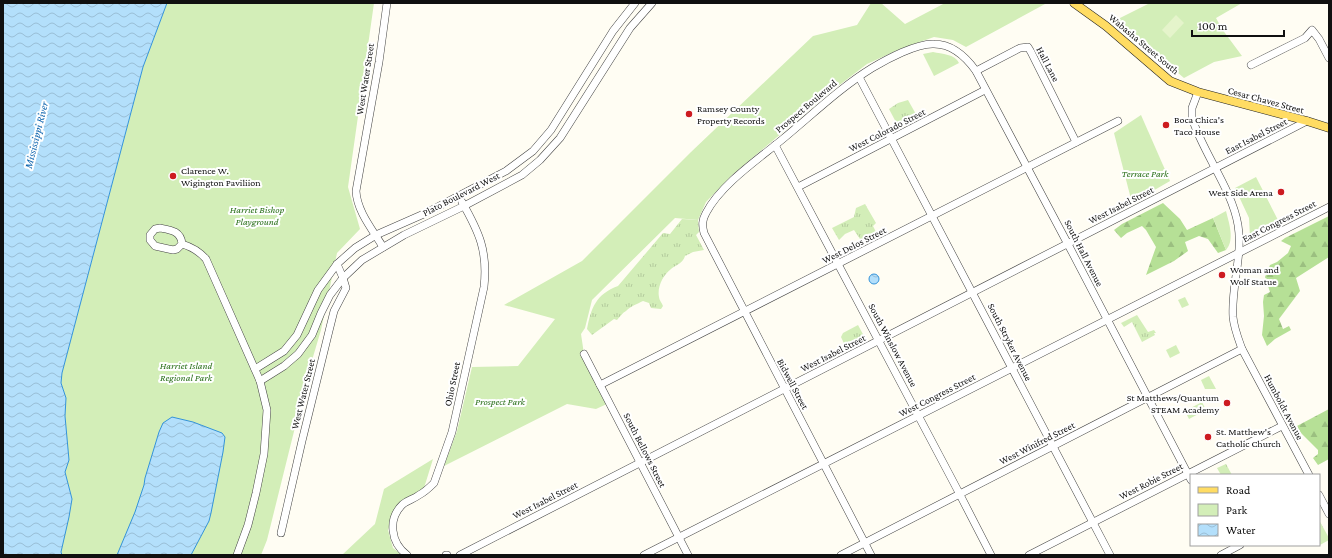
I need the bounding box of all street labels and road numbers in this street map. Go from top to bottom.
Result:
street label: Wabasha Street South [1107,12,1182,77]
street label: West Water Street [354,42,376,115]
street label: Hall Lane [1034,45,1062,84]
street label: Prospect Boulevard [773,77,839,135]
street label: Cesar Chavez Street [1227,85,1306,116]
street label: West Colorado Street [847,106,928,154]
street label: East Isabel Street [1223,115,1289,156]
street label: Plato Boulevard West [421,169,502,218]
street label: West Isabel Street [1087,184,1156,226]
street label: East Congress Street [1240,197,1318,244]
street label: South Hall Avenue [1062,218,1106,289]
street label: West Delos Street [820,224,888,266]
street label: South Winslow Avenue [866,301,920,389]
street label: South Stryker Avenue [986,301,1035,383]
street label: West Isabel Street [799,332,868,374]
street label: West Water Street [289,357,317,430]
street label: Bidwell Street [775,357,811,412]
street label: Ohio Street [442,360,462,407]
street label: West Congress Street [897,371,978,419]
street label: Humboldt Avenue [1262,372,1306,442]
street label: South Bellows Street [621,411,669,490]
street label: West Winifred Street [997,419,1077,467]
street label: West Robie Street [1117,460,1185,502]
street label: West Isabel Street [511,479,580,521]

